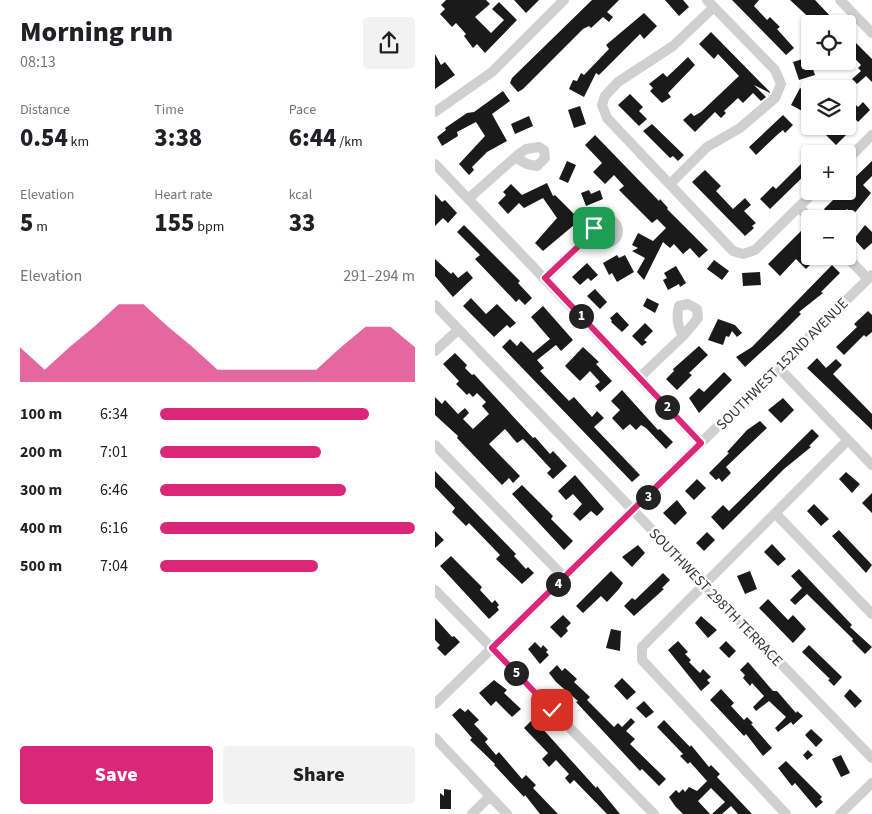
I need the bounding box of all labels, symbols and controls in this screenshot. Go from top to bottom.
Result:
text: Morning run [20,12,173,52]
map controls [801,15,856,265]
button: locate [801,15,856,70]
button: share [363,17,415,69]
text: 08:13 [20,51,56,73]
button: layers [801,80,856,135]
text: Distance [20,100,70,120]
text: Time [154,100,184,120]
text: Pace [289,100,316,120]
text: 0.54 [20,120,68,156]
text: 3:38 [154,120,202,156]
text: 6:44 [289,120,336,156]
text: km [68,132,89,152]
text: /km [336,132,363,152]
button: + [801,145,856,200]
text: Elevation [20,185,75,205]
text: Heart rate [154,185,213,205]
text: kcal [289,185,312,205]
text: 5 [20,205,33,241]
text: 155 [154,205,194,241]
text: 33 [289,205,315,241]
pin [573,207,615,249]
button: − [801,210,856,265]
icon: arrive [580,214,608,242]
text: m [33,217,48,237]
text: bpm [194,217,224,237]
text: Elevation [20,265,82,287]
text: 291–294 m [343,265,415,287]
street label: SOUTHWEST 152ND AVENUE [712,294,853,435]
pin: 1 [569,304,593,328]
text: 1 [578,306,585,326]
pin: 2 [655,394,679,420]
text: 2 [664,397,671,417]
text: 100 m [20,403,62,425]
text: 6:34 [100,403,128,425]
text: 200 m [20,441,62,463]
text: 7:01 [100,441,128,463]
text: 300 m [20,479,62,501]
text: 6:46 [100,479,128,501]
pin: 3 [635,484,661,510]
text: 3 [645,487,652,507]
text: 400 m [20,517,62,539]
text: 6:16 [100,517,128,539]
street label: SOUTHWEST 298TH TERRACE [644,524,787,671]
text: 500 m [20,555,62,577]
text: 7:04 [100,555,128,577]
pin: 4 [545,572,571,596]
text: 4 [555,574,562,594]
pin: 5 [503,660,529,686]
text: 5 [513,663,520,683]
pin [531,689,573,731]
icon: check [538,696,566,724]
button: Save [20,746,213,804]
button: Share [223,746,415,804]

